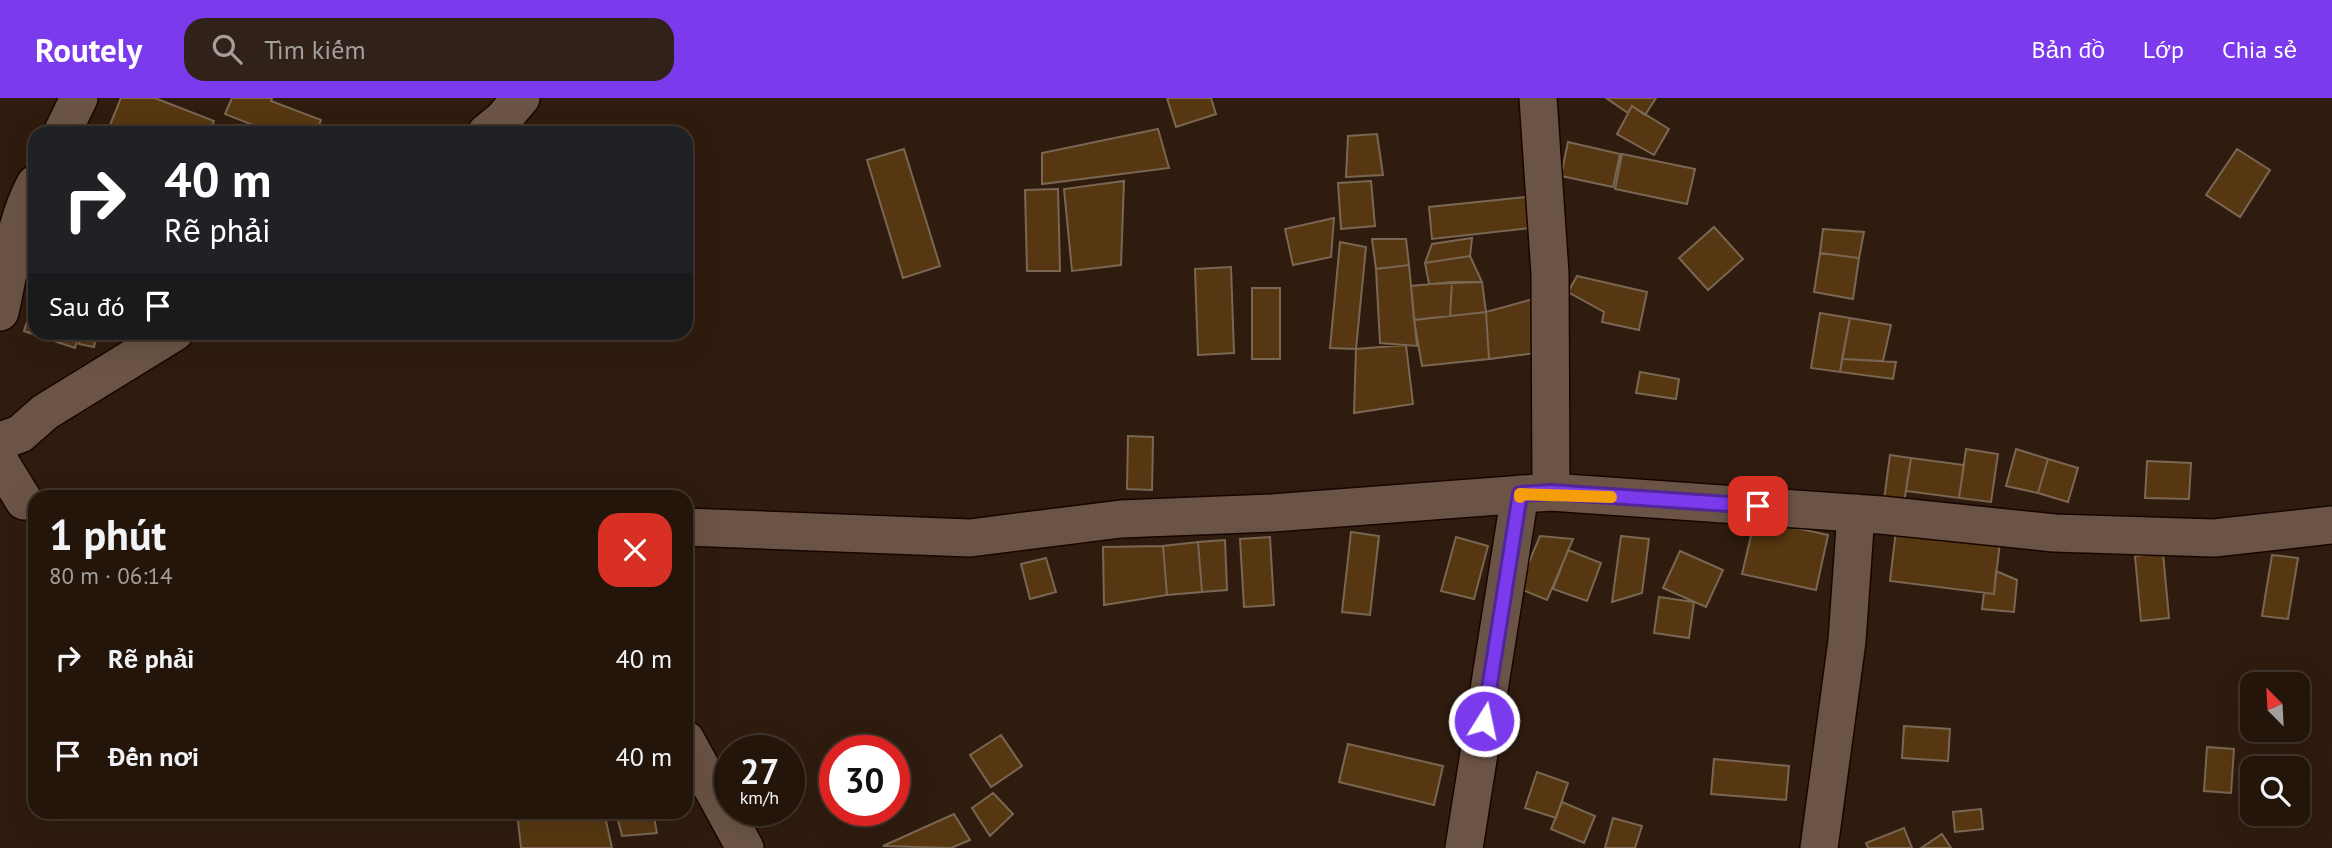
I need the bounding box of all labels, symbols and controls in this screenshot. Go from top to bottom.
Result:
search box [184,18,674,81]
text: Routely [35,28,142,71]
icon: search [208,30,246,68]
text: Tìm kiếm [264,33,366,66]
text: Bản đồ [2032,34,2105,65]
text: Lớp [2143,34,2184,65]
text: Chia sẻ [2222,34,2297,65]
text: 40 m [164,147,271,211]
icon: right [49,154,140,245]
text: Rẽ phải [164,209,271,251]
icon: arrive [139,287,177,325]
text: Sau đó [49,290,125,323]
pin [1728,476,1788,536]
icon: arrive [1739,487,1777,525]
text: 1 phút [49,507,166,562]
button: close [598,513,672,587]
text: 80 m · 06:14 [49,561,173,590]
icon: right [49,639,87,677]
text: Rẽ phải [108,642,194,675]
text: 40 m [616,642,672,675]
north arrow [2240,672,2310,742]
map controls [2240,672,2310,826]
position arrow [1447,684,1521,758]
speed limit sign: 30 [819,735,910,826]
icon: arrive [49,737,87,775]
text: Đến nơi [108,740,199,773]
text: 40 m [616,740,672,773]
text: 27 [740,748,779,794]
button: search [2240,756,2310,826]
text: km/h [740,786,779,809]

